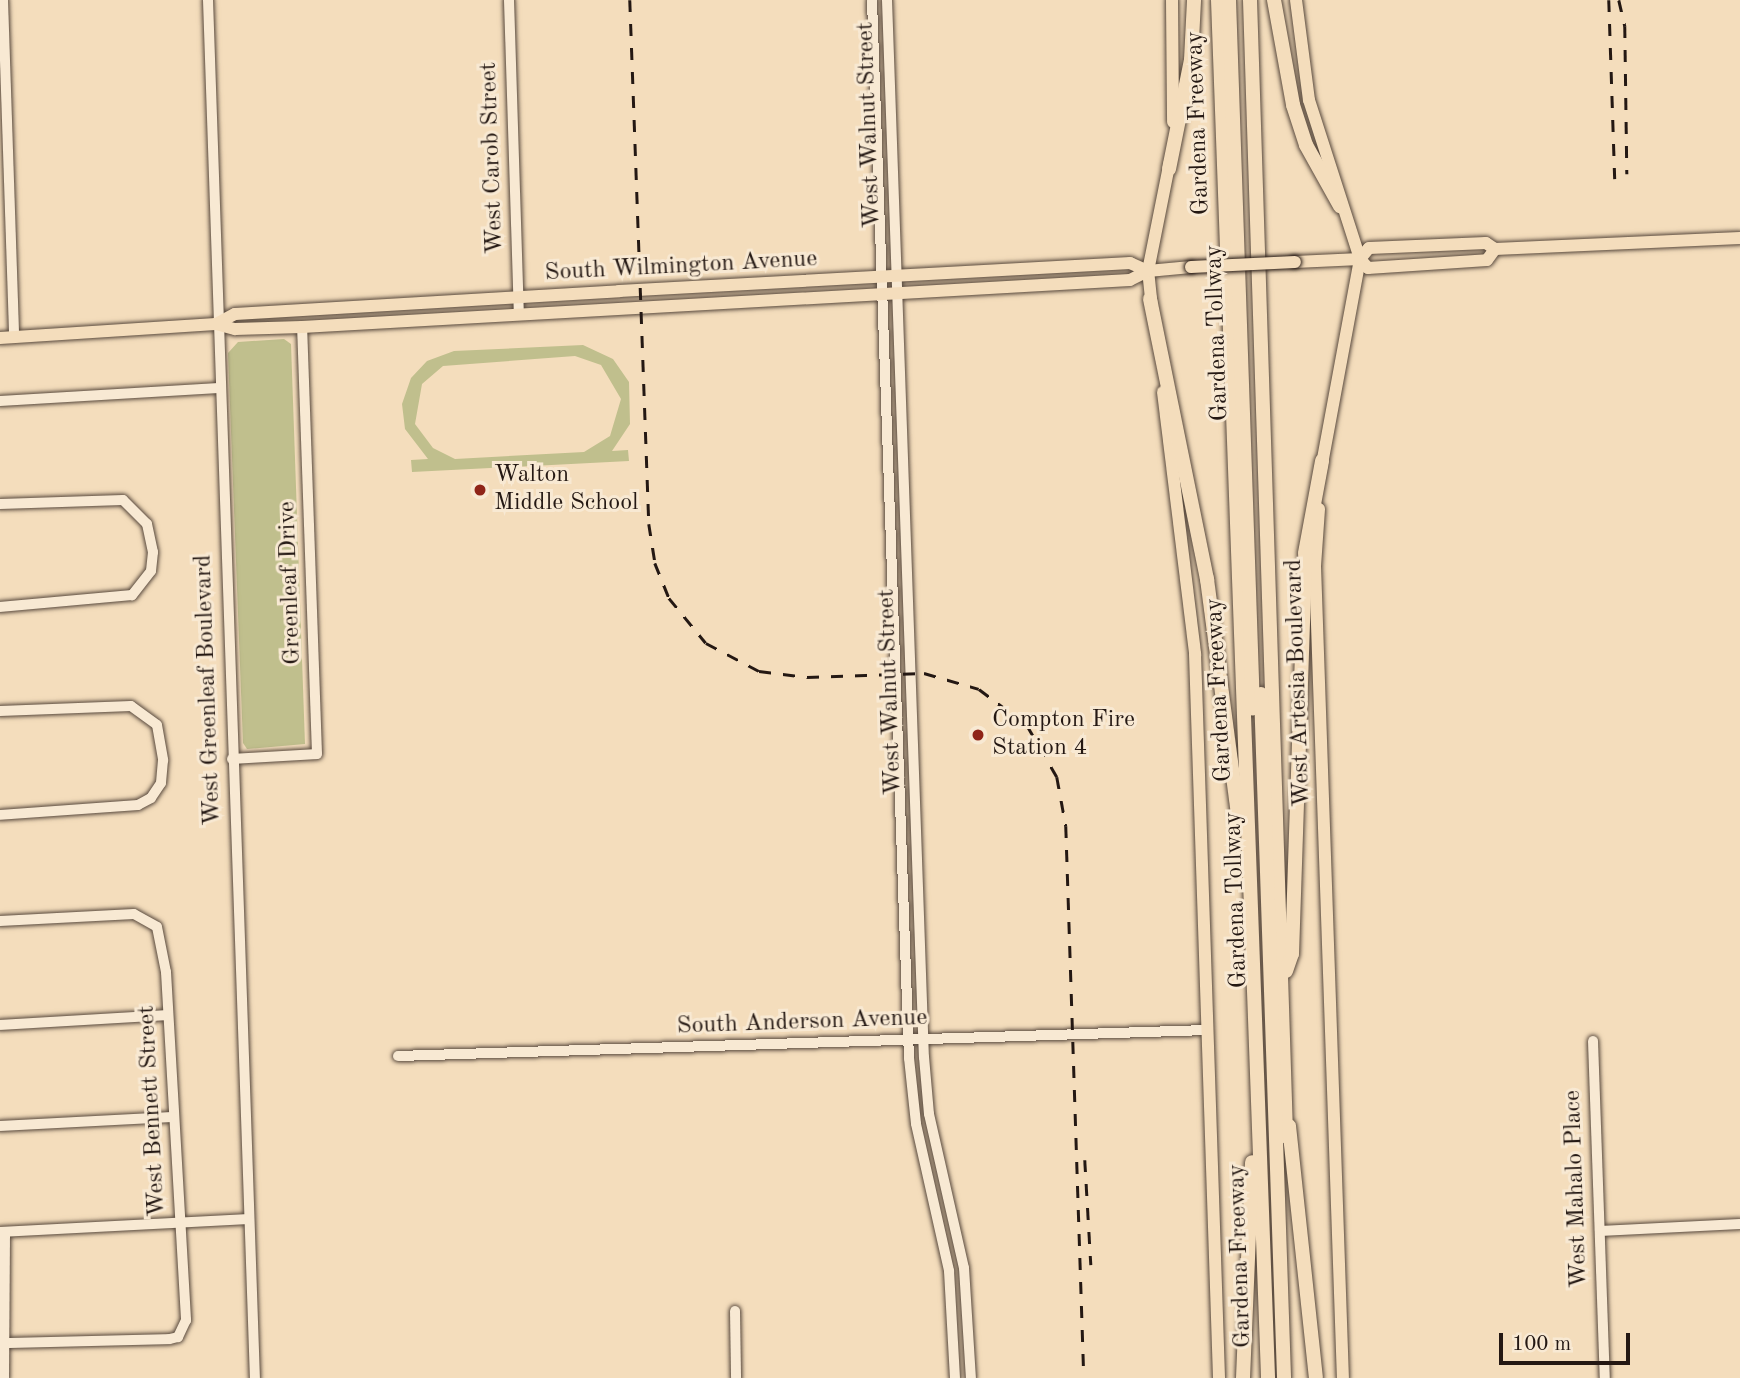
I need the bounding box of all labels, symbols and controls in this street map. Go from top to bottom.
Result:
street label: West Walnut Street [852,21,888,229]
street label: Gardena Freeway [1181,30,1217,216]
street label: West Carob Street [475,61,511,255]
street label: Gardena Tollway [1201,244,1235,422]
street label: South Wilmington Avenue [544,245,818,289]
place label: Walton Middle School [494,462,639,518]
marker: Walton Middle School [472,482,488,498]
street label: Greenleaf Drive [274,501,308,665]
street label: West Greenleaf Boulevard [190,554,228,826]
street label: West Artesia Boulevard [1280,559,1318,807]
street label: West Walnut Street [873,588,909,796]
street label: Gardena Freeway [1201,597,1239,783]
place label: Compton Fire Station 4 [992,707,1135,763]
marker: Compton Fire Station 4 [970,727,986,743]
street label: Gardena Tollway [1220,811,1254,989]
street label: South Anderson Avenue [676,1004,928,1042]
street label: West Bennett Street [133,1005,173,1217]
street label: West Mahalo Place [1559,1090,1595,1288]
street label: Gardena Freeway [1223,1163,1259,1349]
scale bar [1502,1318,1633,1362]
text: 100 m [1512,1334,1571,1355]

